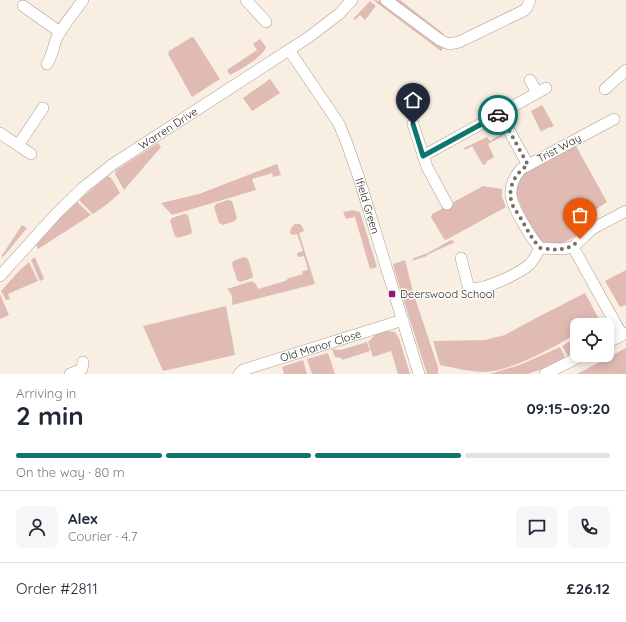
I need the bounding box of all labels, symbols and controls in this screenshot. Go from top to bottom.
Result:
pin [396,83,430,124]
icon: home [402,89,424,111]
courier [478,95,518,135]
street label: Warren Drive [136,104,200,153]
icon: car [487,104,509,126]
street label: Trist Way [535,131,583,165]
street label: Ifield Green [352,176,383,236]
pin [563,198,597,239]
icon: bag [569,204,591,226]
place label: Deerswood School [400,287,495,301]
marker: Deerswood School [387,289,397,299]
map controls [570,318,614,362]
button: locate [570,318,614,362]
street label: Old Manor Close [278,326,363,365]
text: Arriving in [16,385,76,401]
text: 2 min [16,399,84,432]
text: 09:15–09:20 [526,399,610,418]
text: On the way · 80 m [16,464,125,480]
button: person [16,506,58,548]
button: chat [516,506,558,548]
button: phone [568,506,610,548]
text: Alex [68,509,98,528]
text: Courier · 4.7 [68,528,137,544]
text: Order #2811 [16,579,98,598]
text: £26.12 [566,579,610,598]

